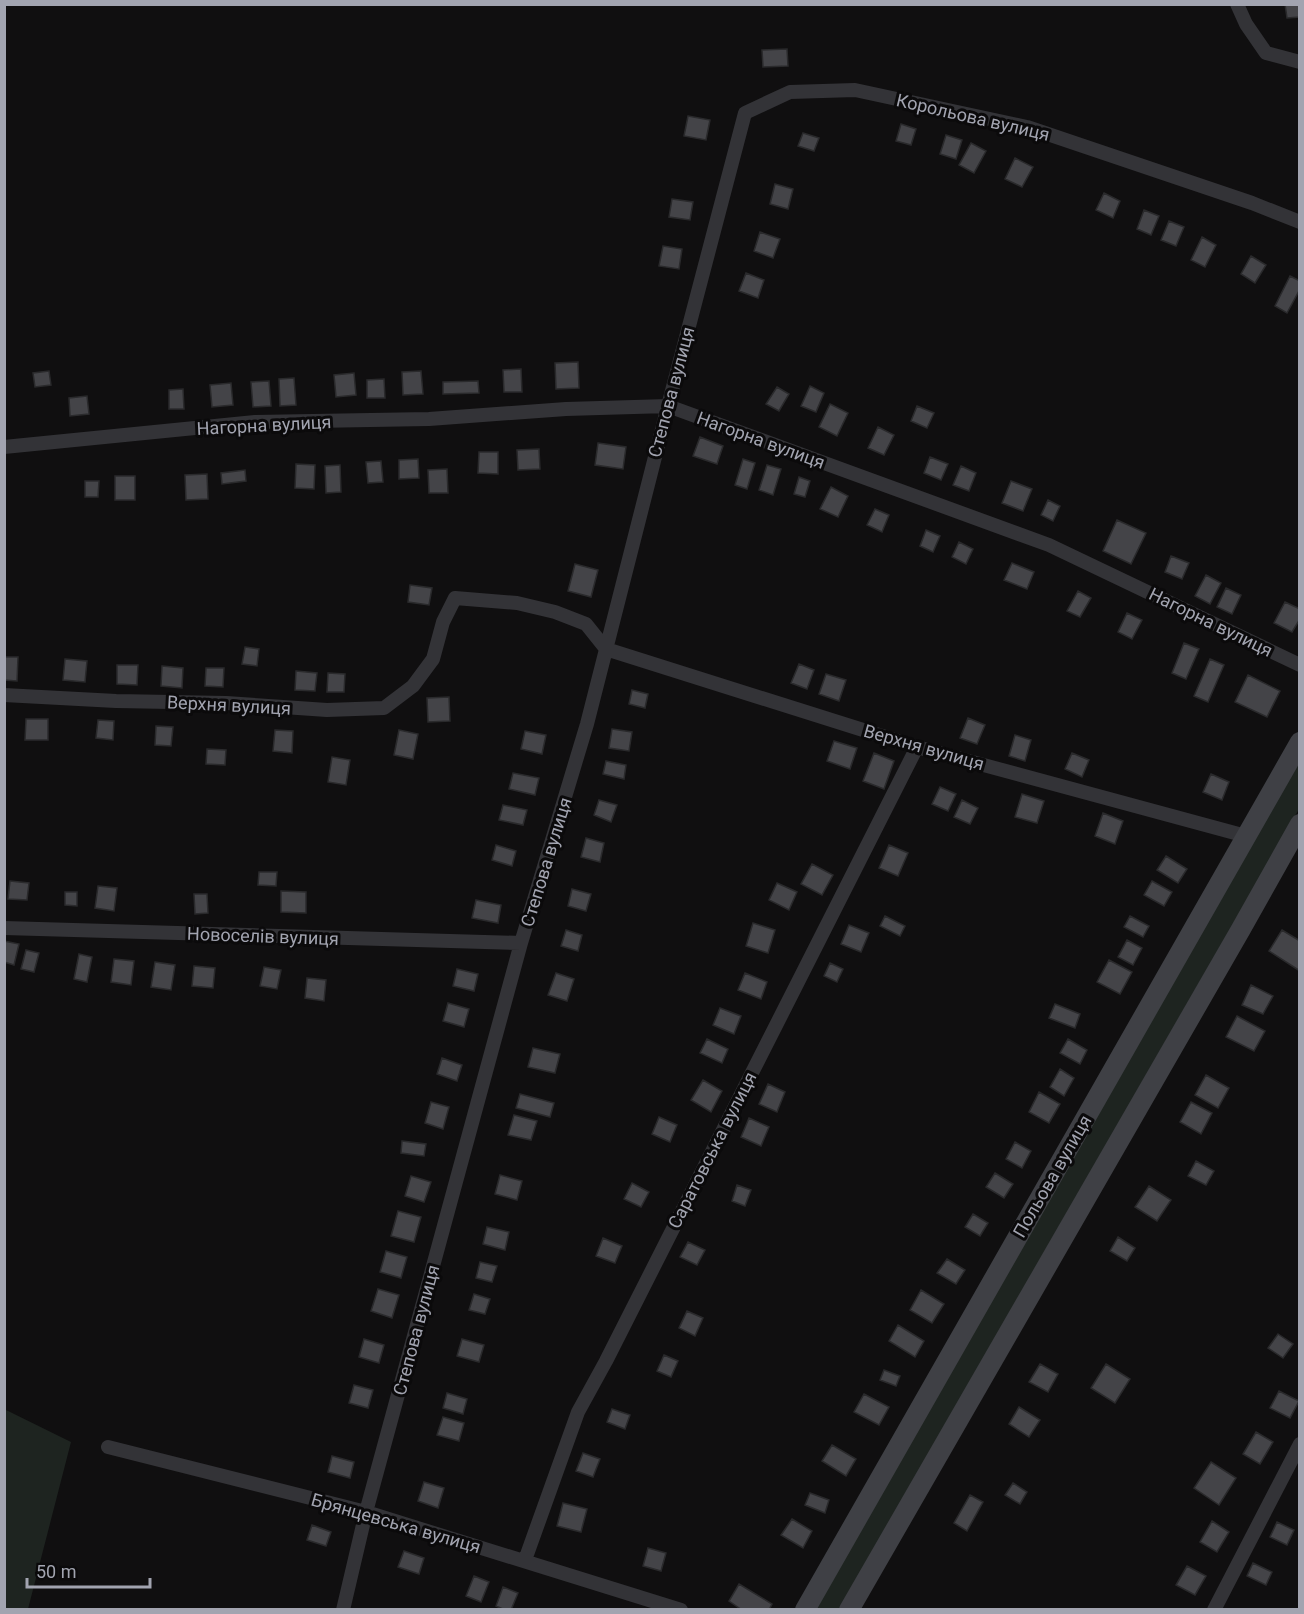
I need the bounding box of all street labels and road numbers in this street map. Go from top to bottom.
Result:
street label: Корольова вулиця [894,89,1052,145]
street label: Степова вулиця [643,324,699,460]
street label: Нагорна вулиця [694,407,828,473]
street label: Нагорна вулиця [196,411,332,439]
street label: Нагорна вулиця [1146,583,1276,661]
street label: Верхня вулиця [166,691,292,719]
street label: Верхня вулиця [861,720,987,774]
street label: Степова вулиця [516,795,576,929]
street label: Новоселів вулиця [187,923,339,949]
street label: Саратовська вулиця [663,1068,761,1232]
street label: Польова вулиця [1008,1111,1096,1241]
street label: Степова вулиця [388,1262,444,1398]
street label: Брянцевська вулиця [309,1489,483,1557]

